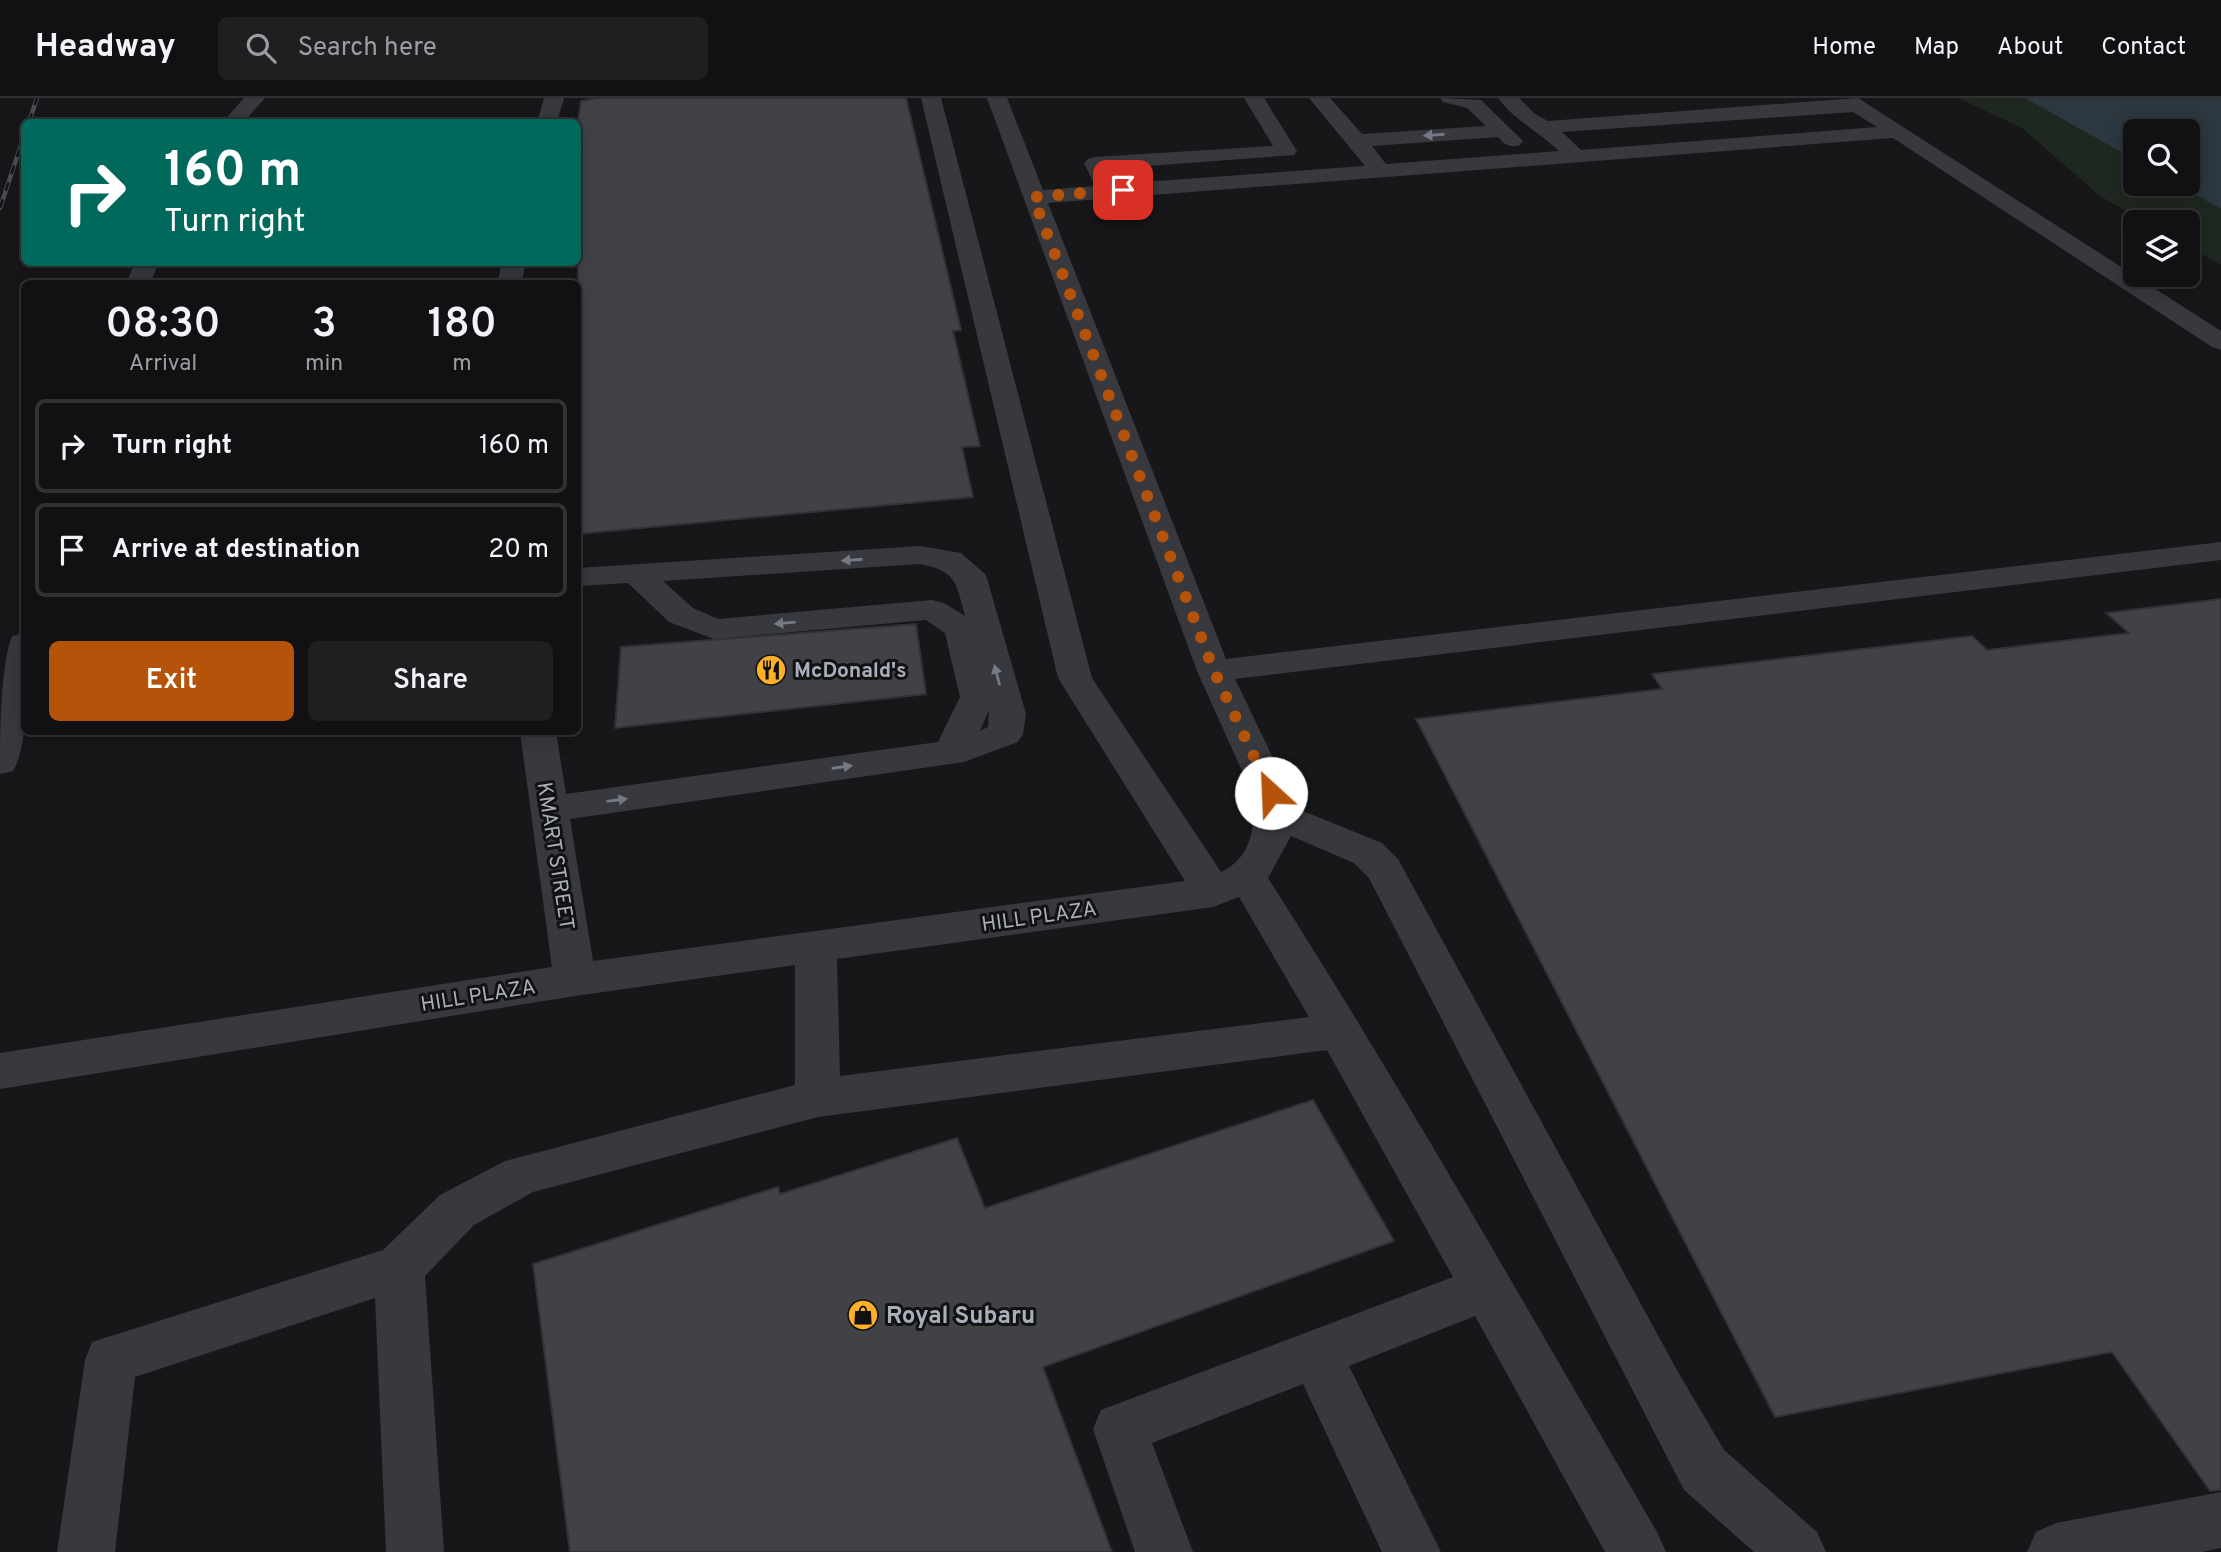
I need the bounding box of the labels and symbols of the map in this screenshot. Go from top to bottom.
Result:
one-way arrow [1423,130,1445,141]
pin [1093,160,1153,220]
one-way arrow [841,555,863,566]
one-way arrow [773,618,795,629]
restaurant icon: McDonald's [754,653,788,687]
place label: McDonald's [794,658,907,685]
one-way arrow [991,664,1002,686]
position arrow [1234,756,1308,830]
one-way arrow [831,762,853,773]
street label: KMART STREET [529,780,580,932]
one-way arrow [606,794,628,805]
street label: HILL PLAZA [980,896,1099,939]
street label: HILL PLAZA [419,974,538,1019]
shop icon: Royal Subaru [846,1298,880,1332]
place label: Royal Subaru [886,1302,1035,1332]

